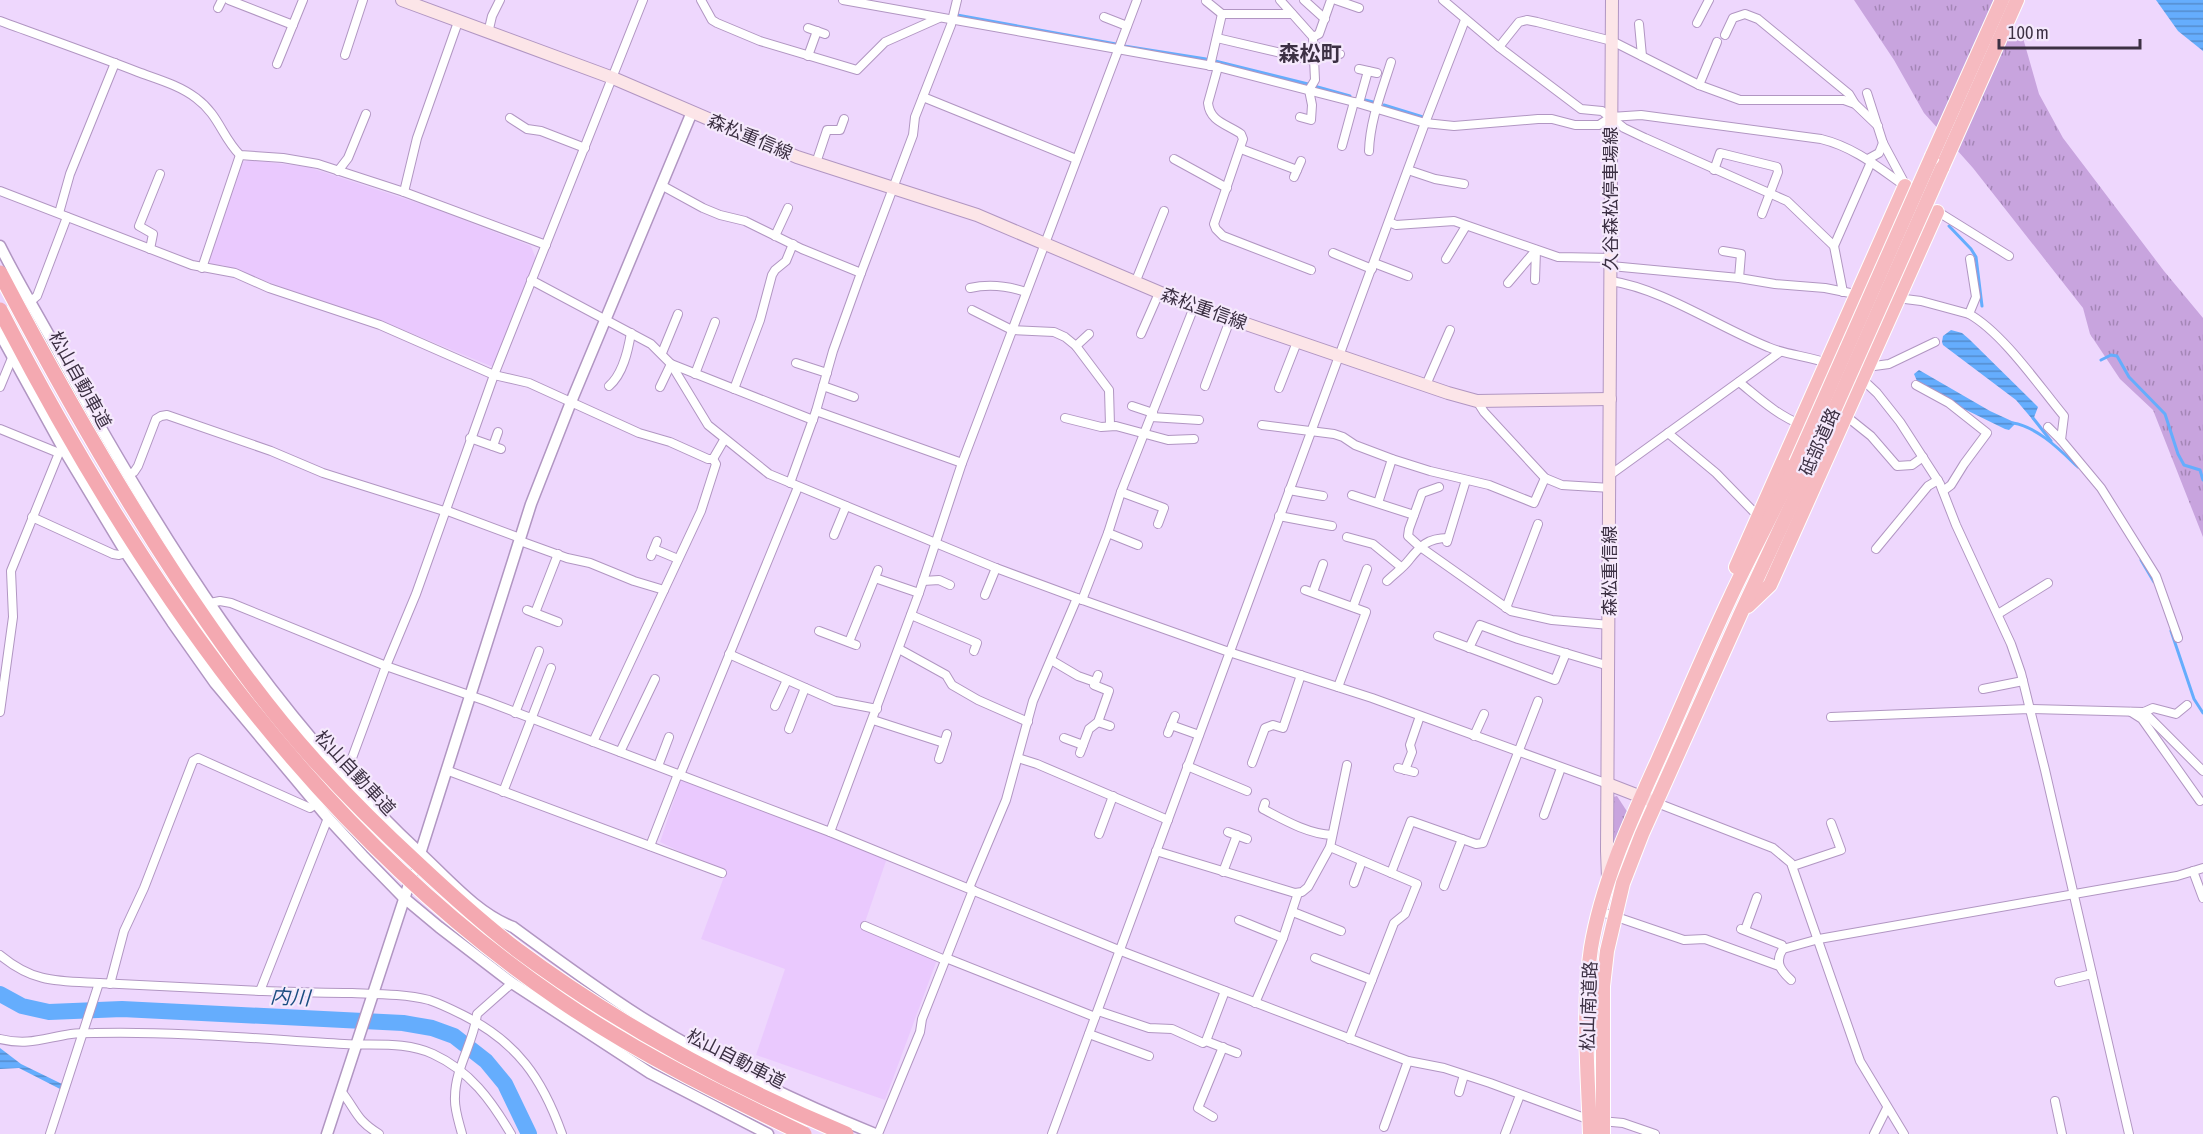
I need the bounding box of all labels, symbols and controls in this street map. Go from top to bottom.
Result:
scale bar [1999,12,2140,50]
text: 100 m [2008,22,2049,43]
district label: 森松町 [1279,41,1342,65]
street label: 森松重信線 [705,109,796,164]
street label: 久谷森松停車場線 [1600,127,1621,271]
street label: 森松重信線 [1158,283,1250,334]
street label: 松山自動車道 [45,327,116,432]
street label: 砥部道路 [1795,405,1844,479]
street label: 森松重信線 [1599,526,1620,616]
street label: 松山自動車道 [311,726,400,819]
street label: 松山南道路 [1576,961,1601,1051]
water label: 内川 [269,984,313,1009]
street label: 松山自動車道 [683,1025,789,1092]

